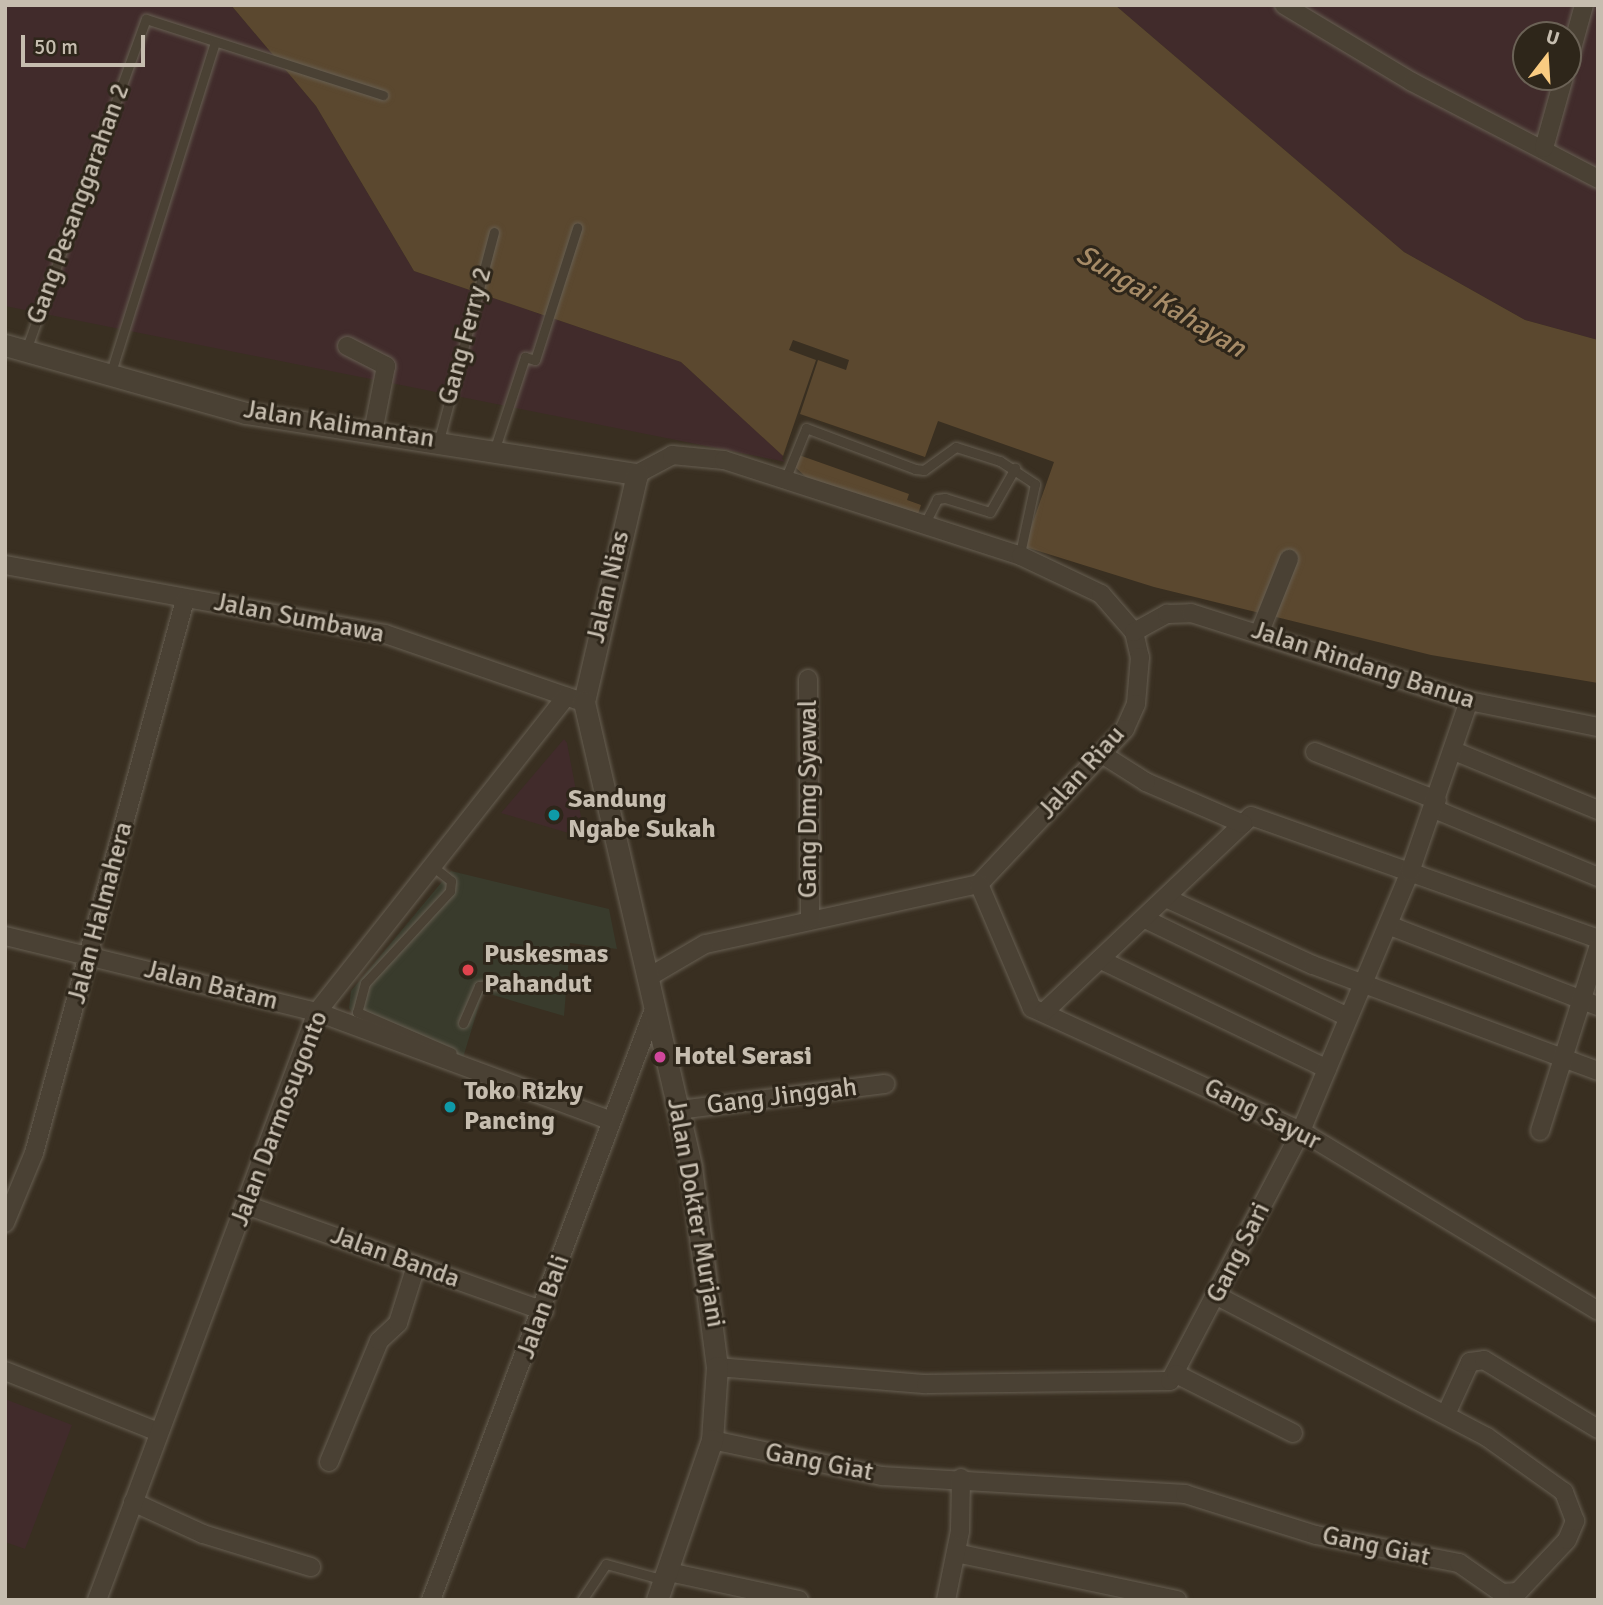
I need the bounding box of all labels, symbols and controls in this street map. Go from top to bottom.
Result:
scale bar [24,21,149,65]
north arrow [1512,21,1582,91]
text: U [1543,24,1562,51]
text: 50 m [34,34,78,60]
street label: Gang Pesanggarahan 2 [21,79,137,329]
water label: Sungai Kahayan [1070,237,1252,365]
street label: Gang Ferry 2 [433,264,499,408]
street label: Jalan Kalimantan [241,395,437,455]
street label: Jalan Nias [581,528,637,646]
street label: Jalan Sumbawa [211,587,387,651]
street label: Jalan Rindang Banua [1247,615,1479,717]
street label: Gang Dmg Syawal [793,700,825,898]
street label: Jalan Riau [1032,720,1132,826]
place label: Sandung Ngabe Sukah [568,784,716,846]
marker: Sandung Ngabe Sukah [546,807,562,823]
street label: Jalan Halmahera [62,819,140,1007]
place label: Puskesmas Pahandut [484,939,608,1000]
street label: Jalan Batam [141,954,281,1018]
marker: Puskesmas Pahandut [458,960,478,980]
street label: Jalan Darmosugonto [225,1007,335,1231]
place label: Hotel Serasi [674,1041,812,1073]
marker: Hotel Serasi [652,1049,668,1065]
street label: Gang Jinggah [705,1072,859,1122]
street label: Gang Sayur [1198,1072,1326,1158]
place label: Toko Rizky Pancing [464,1076,583,1138]
street label: Jalan Dokter Murjani [659,1096,731,1330]
marker: Toko Rizky Pancing [442,1099,458,1115]
street label: Gang Sari [1201,1198,1277,1308]
street label: Jalan Banda [326,1220,464,1296]
street label: Jalan Bali [511,1251,577,1363]
street label: Gang Giat [762,1437,876,1489]
street label: Gang Giat [1319,1520,1433,1574]

